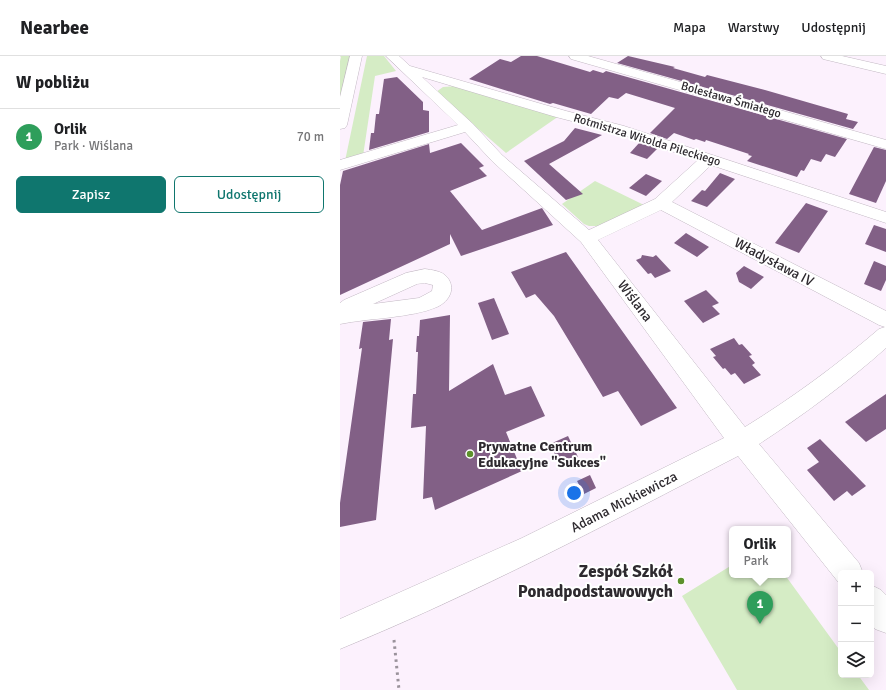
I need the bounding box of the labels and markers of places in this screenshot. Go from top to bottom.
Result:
place label: Prywatne Centrum Edukacyjne "Sukces" [478,438,606,471]
marker: Prywatne Centrum Edukacyjne "Sukces" [465,449,475,459]
place label: Zespół Szkół Ponadpodstawowych [518,561,673,602]
marker: Zespół Szkół Ponadpodstawowych [676,576,686,586]
pin: 1 [747,591,773,624]

